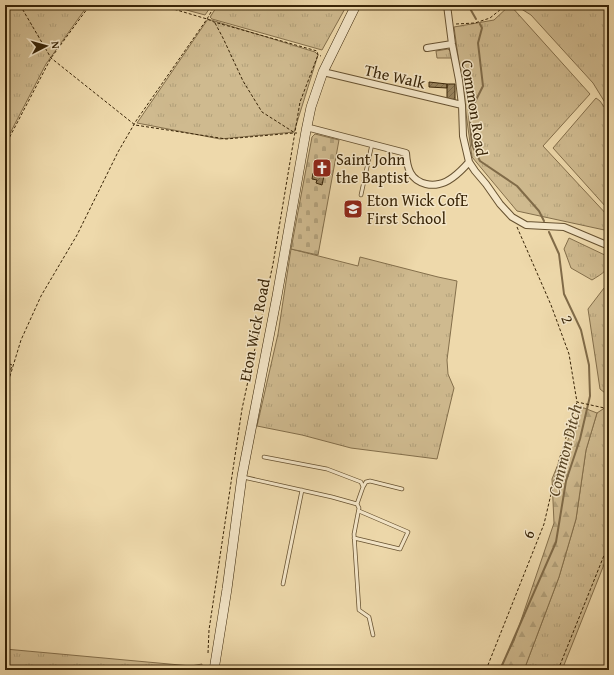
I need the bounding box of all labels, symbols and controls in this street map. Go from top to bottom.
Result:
north arrow [26,26,66,66]
text: N [48,40,64,50]
street label: The Walk [362,57,429,95]
street label: Common Road [456,58,495,158]
place label: Saint John the Baptist [336,147,409,189]
church icon: Saint John the Baptist [311,157,333,179]
place label: Eton Wick CofE First School [367,188,468,230]
school or university icon: Eton Wick CofE First School [342,198,364,220]
street label: Eton Wick Road [232,276,276,384]
street label: 2 [555,311,581,327]
water label: Common Ditch [540,401,588,499]
street label: 6 [515,526,541,542]

